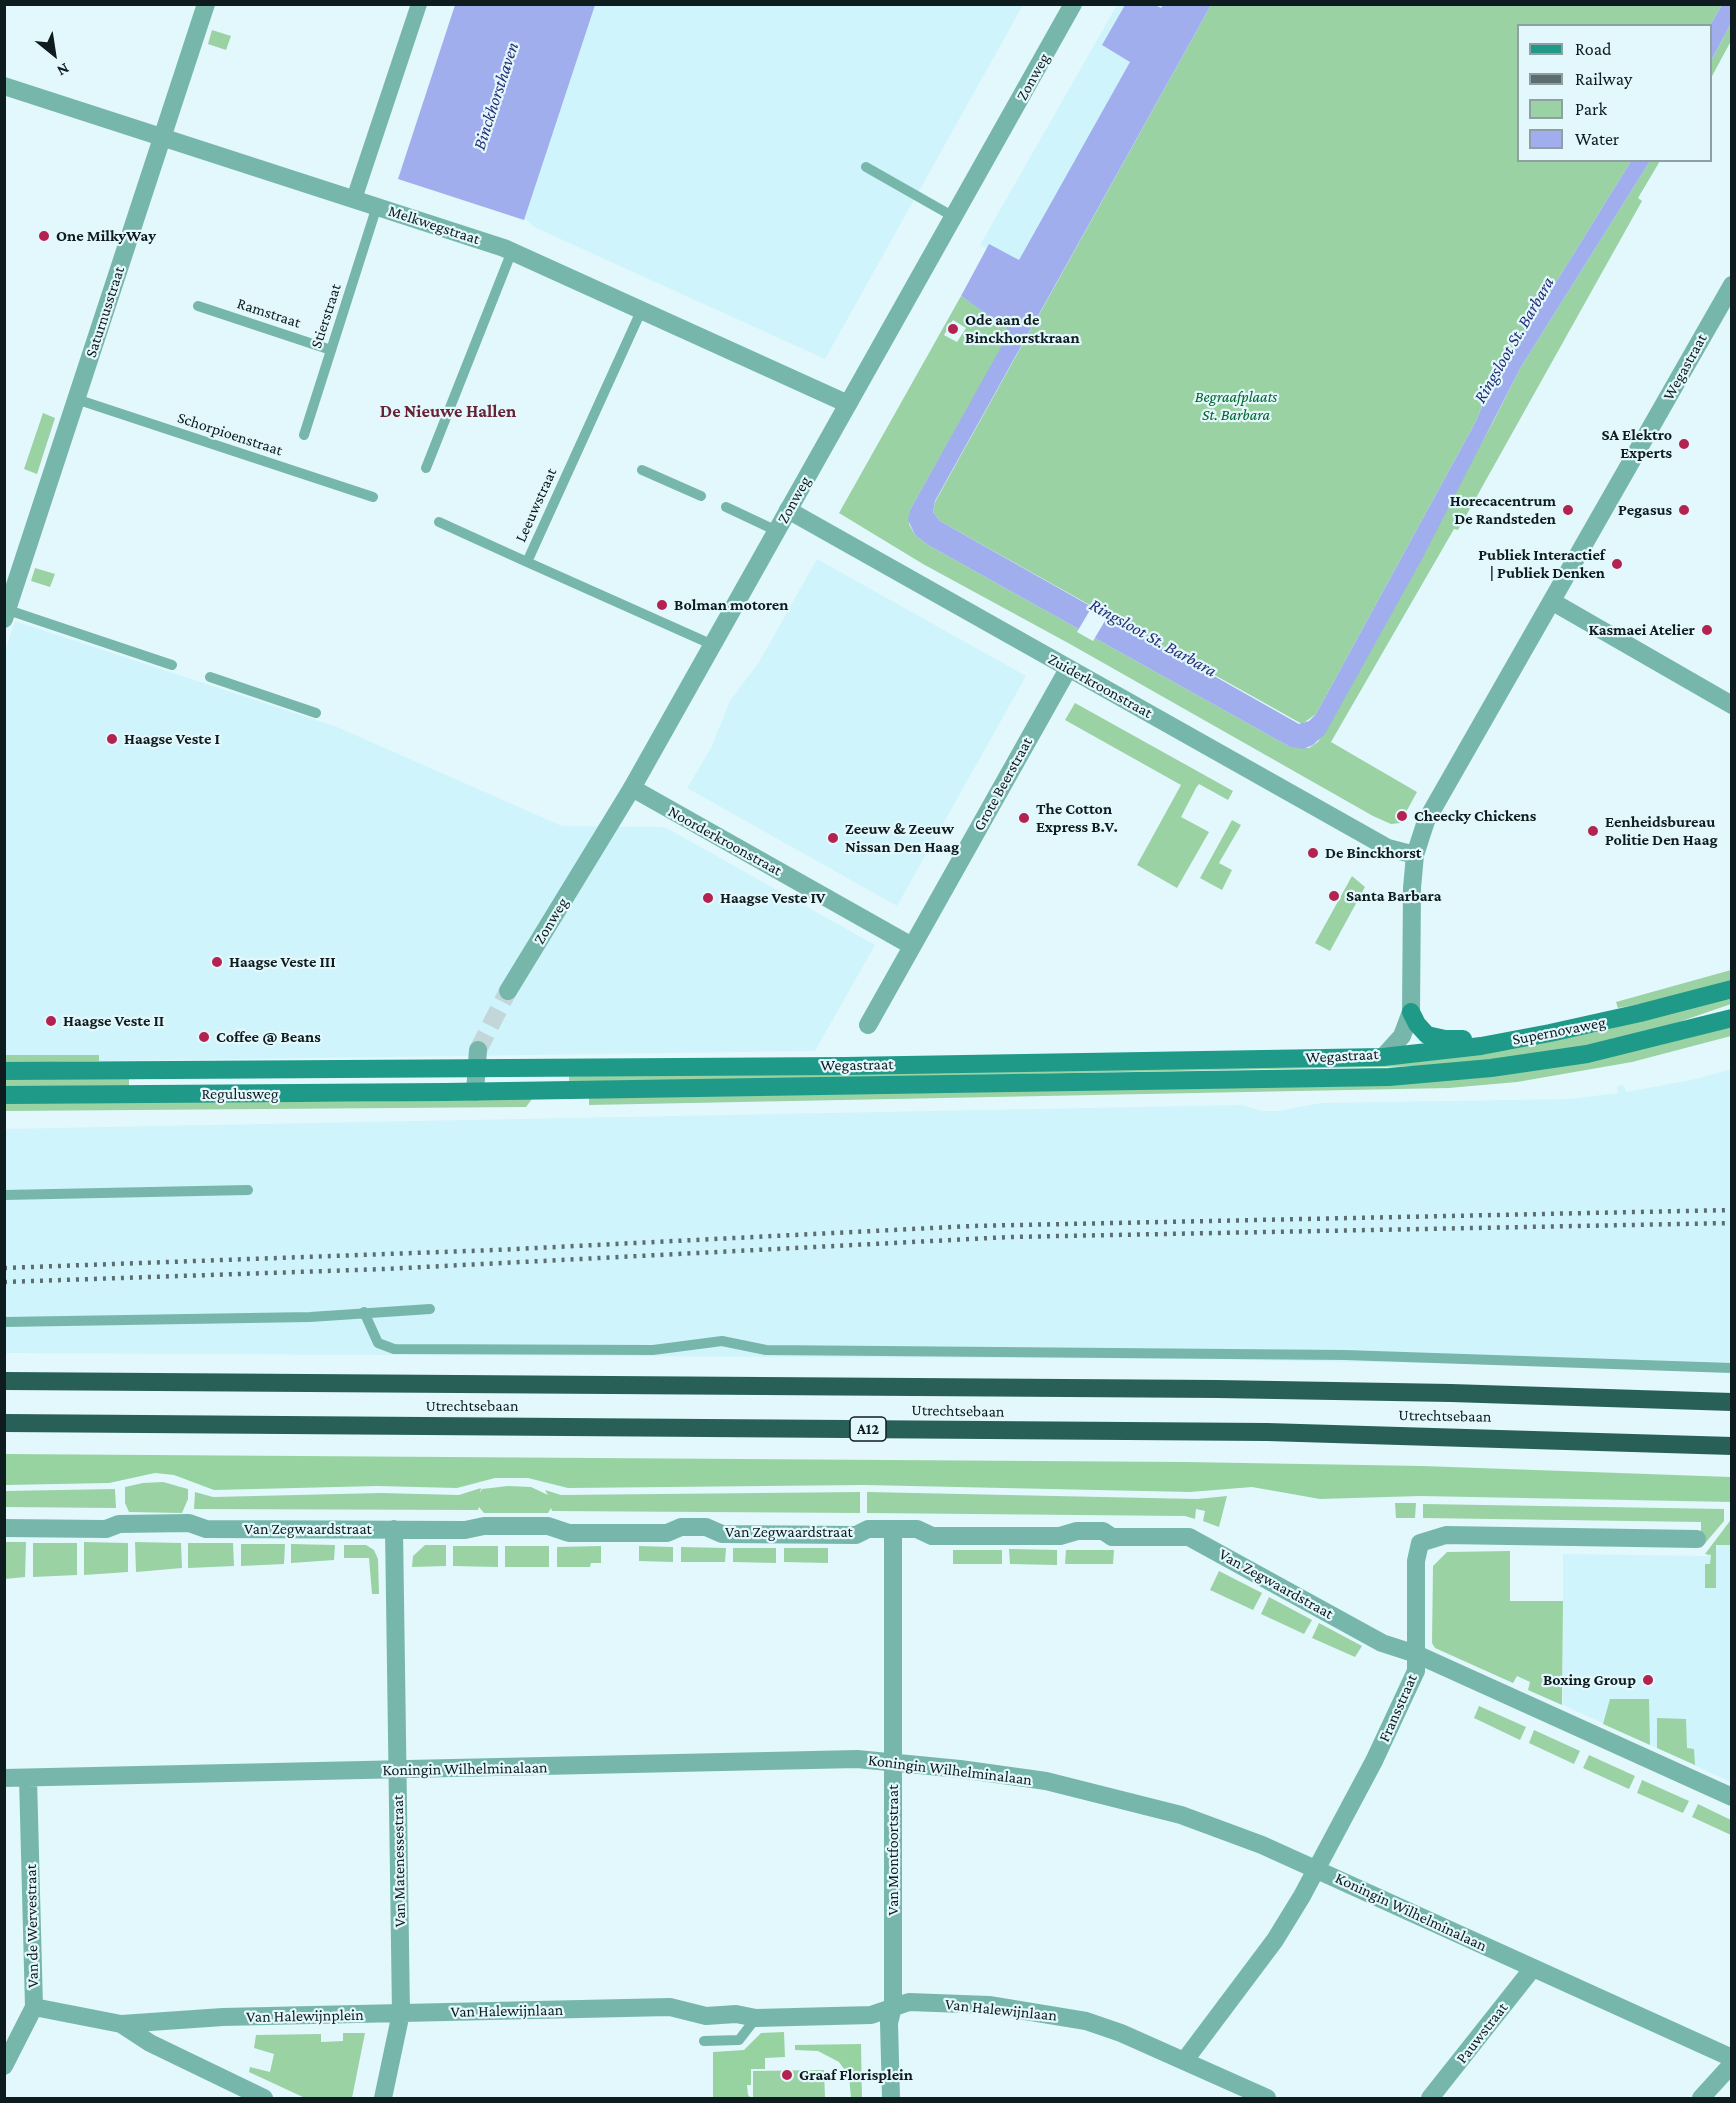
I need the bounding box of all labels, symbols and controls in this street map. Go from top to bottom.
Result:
north arrow [24,24,84,84]
legend [1517,24,1712,162]
water label: Binckhorsthaven [468,39,524,153]
text: Road [1575,39,1612,59]
street label: Zonweg [1012,50,1054,104]
text: N [54,60,72,80]
text: Railway [1575,69,1632,89]
text: Park [1575,99,1607,119]
text: Water [1575,129,1619,149]
street label: Melkwegstraat [386,201,482,249]
place label: One MilkyWay [56,226,156,246]
marker: One MilkyWay [37,229,51,243]
street label: Saturnusstraat [81,264,129,360]
water label: Ringsloot St. Barbara [1469,273,1559,407]
street label: Stierstraat [307,281,345,351]
street label: Ramstraat [235,294,303,332]
place label: Ode aan de Binckhorstkraan [965,310,1080,348]
marker: Ode aan de Binckhorstkraan [946,322,960,336]
street label: Wegastraat [1659,330,1711,404]
park label: Begraafplaats St. Barbara [1195,387,1277,425]
district label: De Nieuwe Hallen [380,400,516,422]
street label: Schorpioenstraat [175,408,285,460]
place label: SA Elektro Experts [1601,425,1672,463]
marker: SA Elektro Experts [1677,437,1691,451]
street label: Leeuwstraat [511,465,561,545]
street label: Zonweg [773,473,815,527]
place label: Horecacentrum De Randsteden [1450,491,1556,529]
place label: Pegasus [1618,500,1672,520]
marker: Horecacentrum De Randsteden [1561,503,1575,517]
marker: Pegasus [1677,503,1691,517]
place label: Publiek Interactief | Publiek Denken [1478,545,1605,583]
marker: Publiek Interactief | Publiek Denken [1610,557,1624,571]
water label: Ringsloot St. Barbara [1086,594,1220,682]
place label: Bolman motoren [674,595,788,615]
marker: Bolman motoren [655,598,669,612]
place label: Kasmaei Atelier [1589,620,1695,640]
marker: Kasmaei Atelier [1700,623,1714,637]
street label: Zuiderkroonstraat [1044,649,1156,723]
place label: Haagse Veste I [124,729,220,749]
marker: Haagse Veste I [105,732,119,746]
street label: Grote Beerstraat [969,734,1037,834]
place label: The Cotton Express B.V. [1036,799,1118,837]
street label: Noorderkroonstraat [665,802,785,880]
place label: Cheecky Chickens [1414,806,1536,826]
marker: Cheecky Chickens [1395,809,1409,823]
marker: The Cotton Express B.V. [1017,811,1031,825]
place label: Eenheidsbureau Politie Den Haag [1605,812,1718,850]
place label: Zeeuw & Zeeuw Nissan Den Haag [845,819,959,857]
marker: Eenheidsbureau Politie Den Haag [1586,824,1600,838]
marker: Zeeuw & Zeeuw Nissan Den Haag [826,831,840,845]
place label: De Binckhorst [1325,843,1422,863]
marker: De Binckhorst [1306,846,1320,860]
place label: Santa Barbara [1346,886,1441,906]
place label: Haagse Veste IV [720,888,825,908]
marker: Santa Barbara [1327,889,1341,903]
marker: Haagse Veste IV [701,891,715,905]
street label: Zonweg [530,894,572,948]
place label: Haagse Veste III [229,952,336,972]
marker: Haagse Veste III [210,955,224,969]
place label: Haagse Veste II [63,1011,164,1031]
street label: Supernovaweg [1511,1013,1607,1049]
marker: Haagse Veste II [44,1014,58,1028]
place label: Coffee @ Beans [216,1027,321,1047]
marker: Coffee @ Beans [197,1030,211,1044]
street label: Wegastraat [1305,1044,1379,1068]
street label: Wegastraat [820,1055,894,1075]
street label: Regulusweg [201,1084,279,1104]
street label: Utrechtsebaan [425,1396,519,1416]
street label: Utrechtsebaan [911,1401,1005,1421]
street label: Utrechtsebaan [1398,1406,1492,1426]
road number: A12 [850,1417,886,1441]
street label: Van Zegwaardstraat [244,1519,372,1539]
street label: Van Zegwaardstraat [725,1522,853,1542]
street label: Van Zegwaardstraat [1215,1545,1337,1623]
place label: Boxing Group [1543,1670,1636,1690]
street label: Fransstraat [1374,1671,1422,1745]
marker: Boxing Group [1641,1673,1655,1687]
street label: Koningin Wilhelminalaan [867,1750,1033,1790]
street label: Koningin Wilhelminalaan [382,1758,548,1780]
street label: Van Montfoortstraat [883,1785,903,1915]
street label: Van Matenessestraat [388,1795,410,1927]
street label: Van de Wervestraat [21,1864,43,1988]
street label: Koningin Wilhelminalaan [1332,1868,1490,1956]
street label: Van Halewijnlaan [944,1995,1058,2025]
street label: Pauwstraat [1452,1999,1512,2067]
street label: Van Halewijnlaan [451,2000,563,2022]
street label: Van Halewijnplein [246,2005,364,2027]
place label: Graaf Florisplein [799,2065,913,2085]
marker: Graaf Florisplein [780,2068,794,2082]

